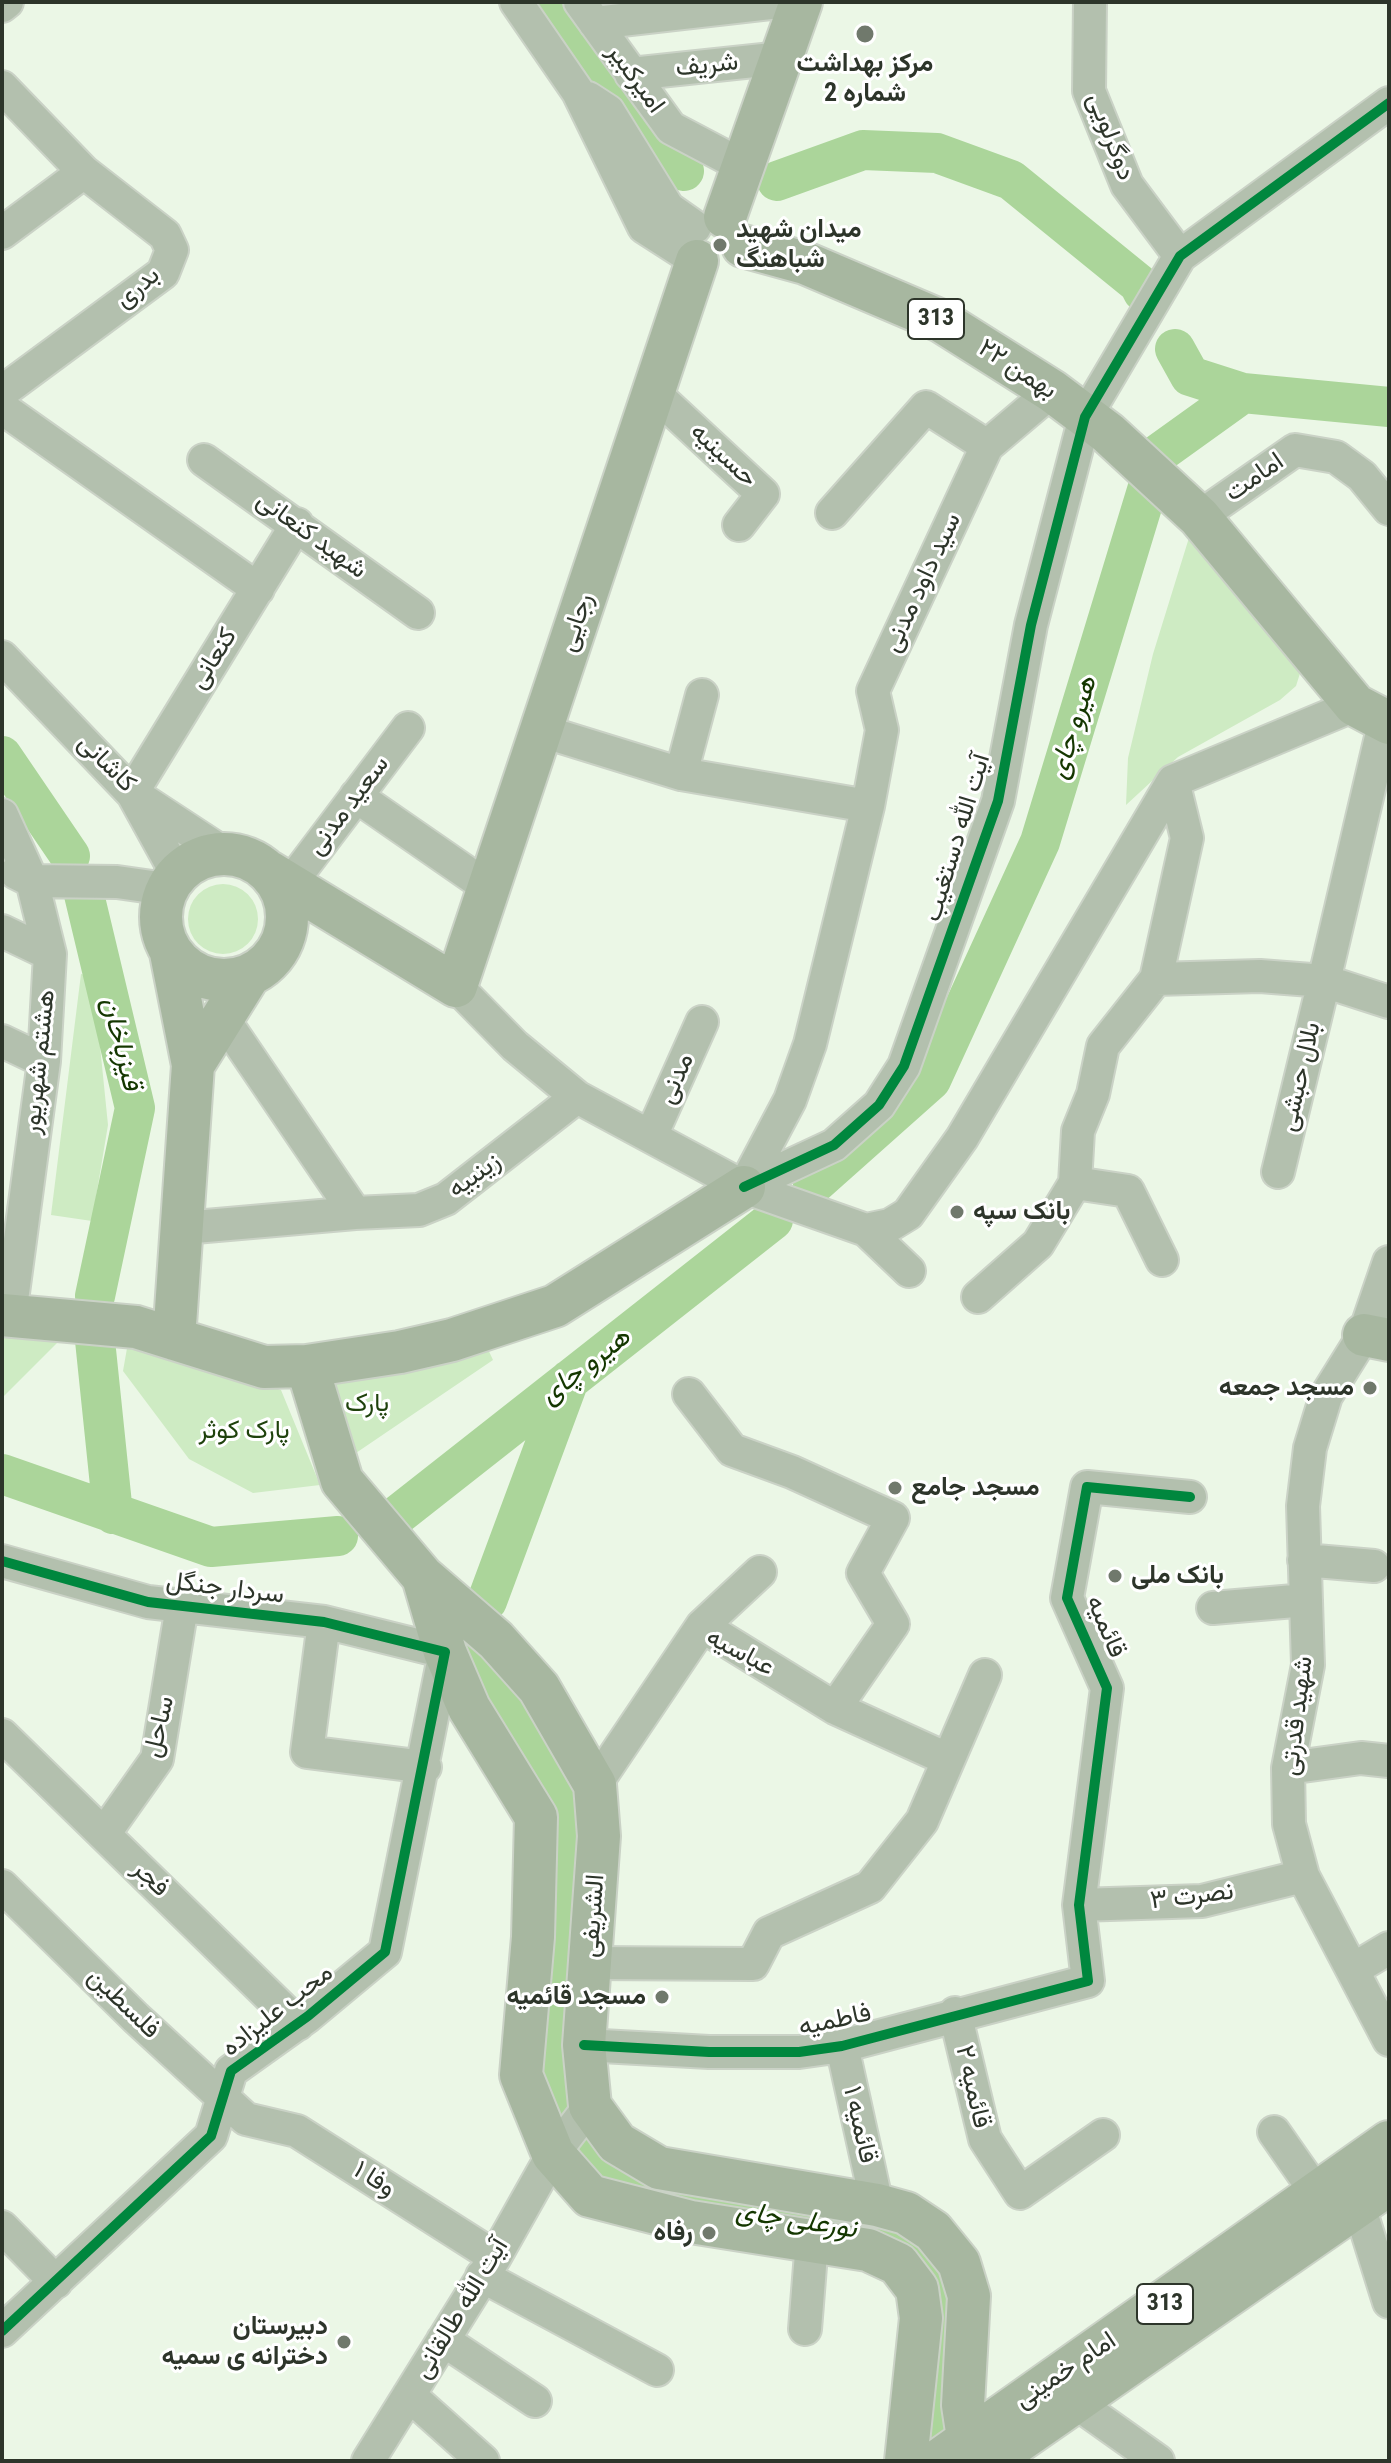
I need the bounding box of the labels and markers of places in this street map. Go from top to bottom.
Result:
marker: مرکز بهداشت شماره 2 [854,23,876,45]
place label: مرکز بهداشت شماره 2 [797,48,933,110]
place label: میدان شهید شباهنگ [736,214,862,276]
marker: میدان شهید شباهنگ [711,236,729,254]
place label: بانک سپه [973,1196,1070,1228]
marker: بانک سپه [948,1203,966,1221]
place label: مسجد جمعه [1219,1372,1354,1404]
marker: مسجد جمعه [1361,1379,1379,1397]
place label: مسجد جامع [911,1472,1040,1504]
marker: مسجد جامع [886,1479,904,1497]
place label: بانک ملی [1131,1560,1224,1592]
marker: بانک ملی [1106,1567,1124,1585]
place label: مسجد قائمیه [506,1981,646,2013]
marker: مسجد قائمیه [653,1988,671,2006]
place label: رفاه [653,2217,693,2249]
marker: رفاه [700,2224,718,2242]
place label: دبیرستان دخترانه ی سمیه [162,2311,328,2372]
marker: دبیرستان دخترانه ی سمیه [335,2333,353,2351]

